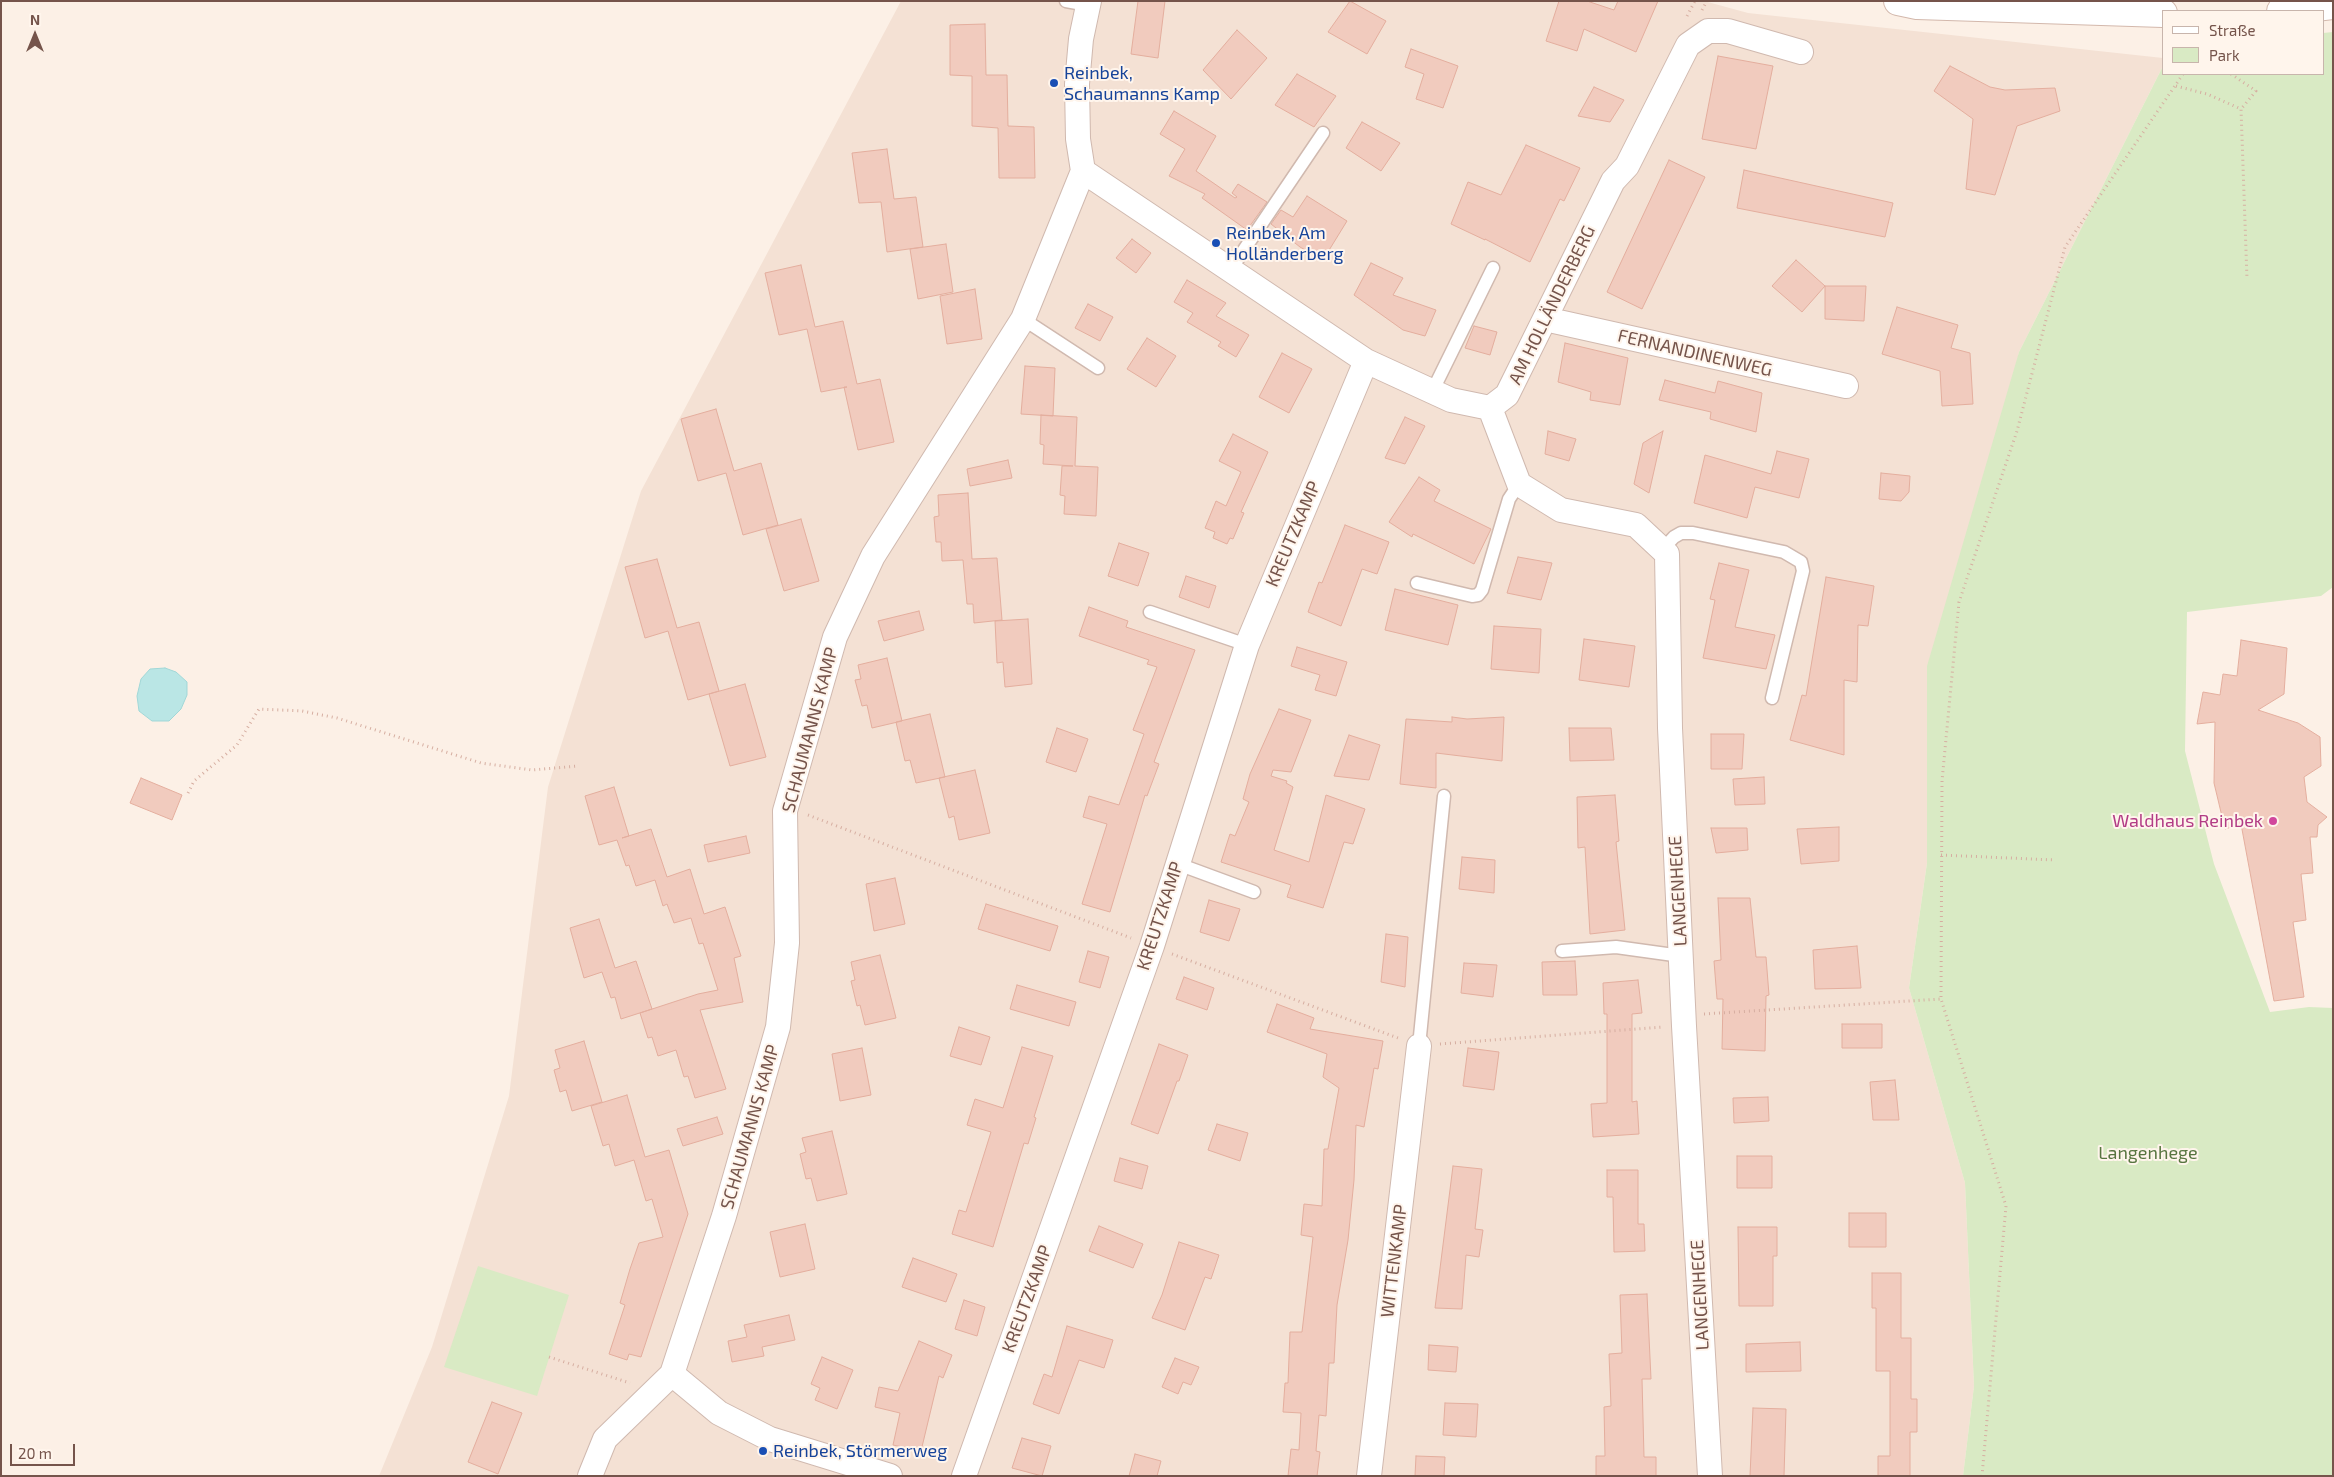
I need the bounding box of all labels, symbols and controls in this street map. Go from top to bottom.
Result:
north arrow [10,10,60,60]
legend [2162,10,2324,75]
text: N [30,11,40,28]
text: Straße [2209,21,2255,39]
text: Park [2209,46,2240,64]
place label: Reinbek, Schaumanns Kamp [1064,62,1220,104]
marker: Reinbek, Schaumanns Kamp [1048,77,1060,89]
place label: Reinbek, Am Holländerberg [1226,222,1344,264]
street label: AM HOLLÄNDERBERG [1504,222,1600,388]
marker: Reinbek, Am Holländerberg [1210,237,1222,249]
street label: FERNANDINENWEG [1616,325,1774,381]
street label: KREUTZKAMP [1261,478,1325,590]
street label: SCHAUMANNS KAMP [778,645,842,815]
place label: Waldhaus Reinbek [2112,810,2263,832]
marker: Waldhaus Reinbek [2267,815,2279,827]
street label: LANGENHEGE [1664,835,1692,947]
street label: KREUTZKAMP [1132,859,1188,973]
street label: SCHAUMANNS KAMP [716,1042,784,1212]
park label: Langenhege [2098,1142,2198,1164]
street label: WITTENKAMP [1376,1203,1412,1319]
street label: LANGENHEGE [1686,1239,1714,1351]
street label: KREUTZKAMP [998,1242,1056,1356]
scale bar [12,1434,78,1466]
place label: Reinbek, Störmerweg [773,1440,947,1462]
text: 20 m [18,1444,52,1462]
marker: Reinbek, Störmerweg [757,1445,769,1457]

